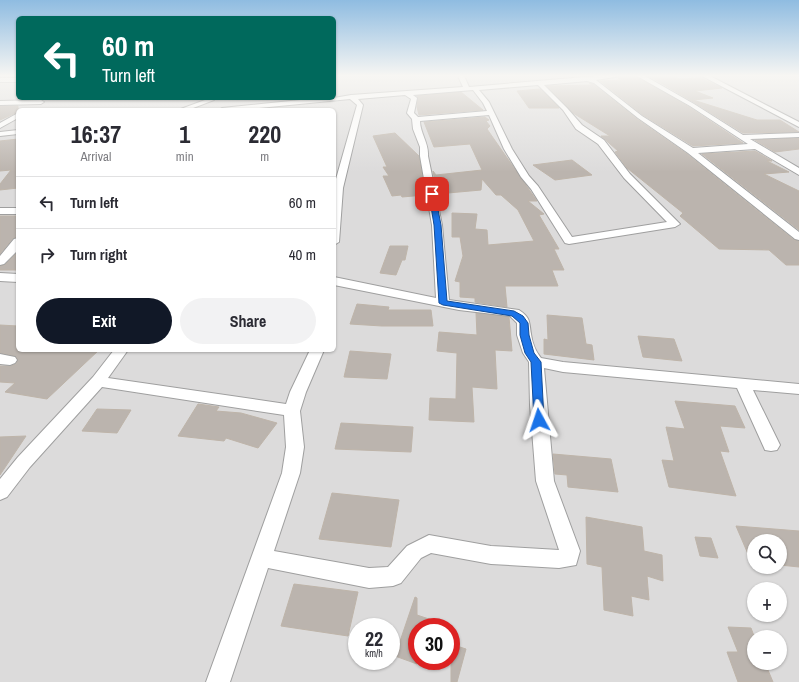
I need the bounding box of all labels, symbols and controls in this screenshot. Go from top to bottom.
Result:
text: 60 m [102,27,154,65]
icon: left [36,32,88,84]
text: Turn left [102,63,155,88]
text: 16:37 [71,118,121,150]
text: 1 [179,118,190,150]
text: 220 [248,118,281,150]
text: Arrival [81,148,111,165]
text: min [176,148,194,165]
text: m [260,148,269,165]
pin [415,177,449,211]
icon: arrive [421,183,443,205]
icon: left [36,192,58,214]
text: Turn left [70,192,118,213]
text: 60 m [289,192,316,213]
icon: right [36,244,58,266]
text: Turn right [70,244,127,265]
text: 40 m [289,244,316,265]
button: Exit [36,298,172,344]
button: Share [180,298,316,344]
position arrow [518,399,560,441]
map controls [747,534,787,670]
button: search [747,534,787,574]
button: + [747,582,787,622]
speed limit sign: 30 [408,618,460,670]
text: 22 [365,625,383,652]
button: − [747,630,787,670]
text: km/h [365,647,383,660]

